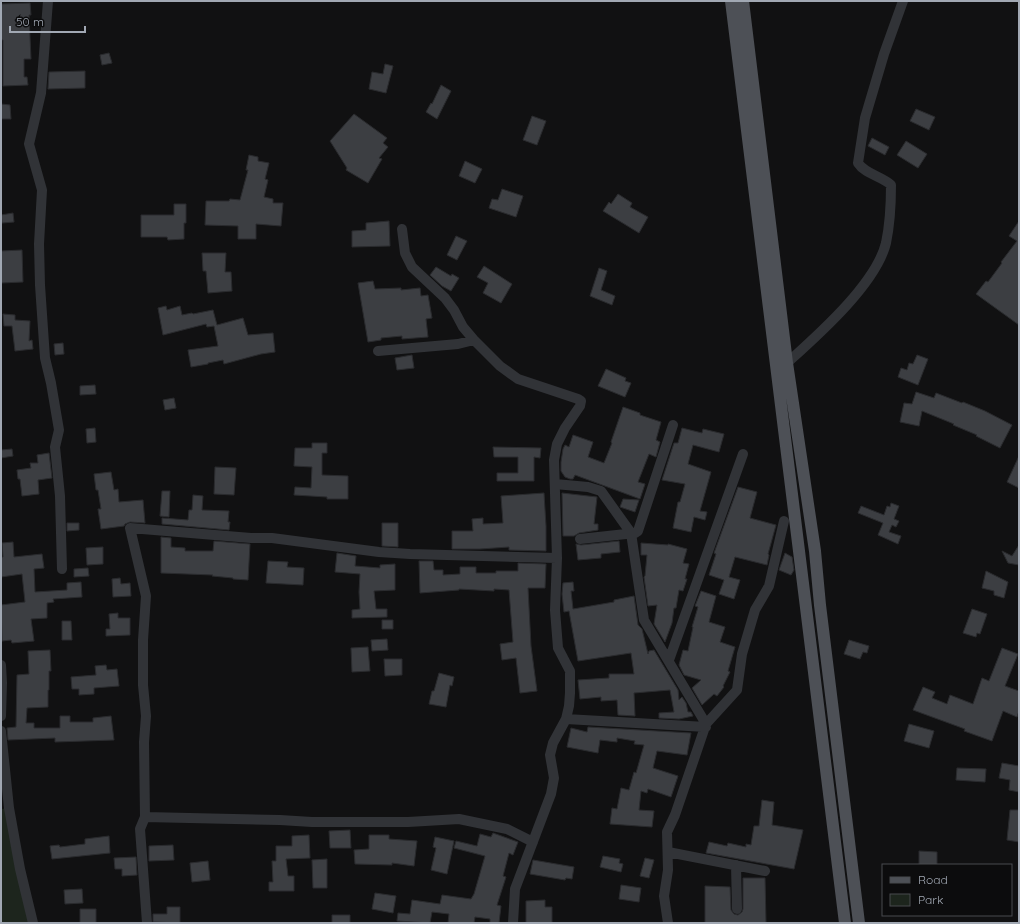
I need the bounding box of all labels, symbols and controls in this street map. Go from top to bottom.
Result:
scale bar [10,8,85,34]
text: 50 m [16,14,44,29]
legend [882,864,1012,916]
text: Road [918,872,948,887]
text: Park [918,892,943,907]

